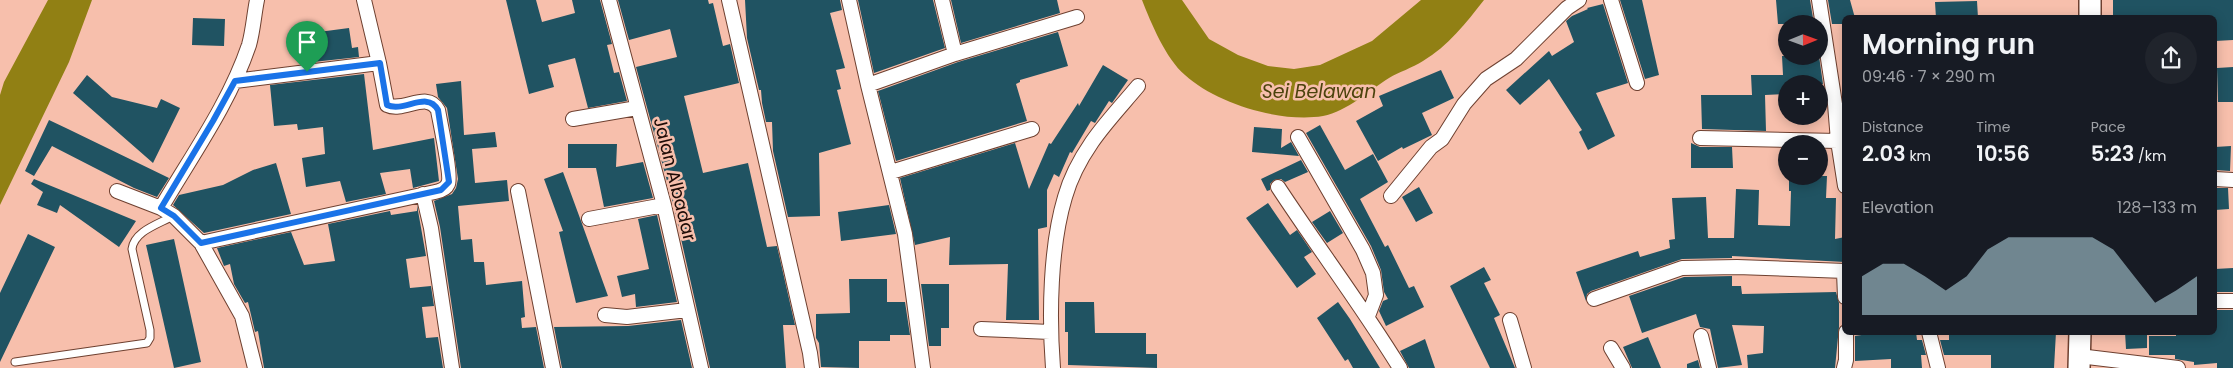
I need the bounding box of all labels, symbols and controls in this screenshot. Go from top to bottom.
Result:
north arrow [1778,15,1828,65]
map controls [1778,15,1828,185]
pin [286,21,328,72]
text: Morning run [1862,25,2035,64]
icon: arrive [293,28,321,56]
button: share [2145,32,2197,84]
text: 09:46 · 7 × 290 m [1862,65,1995,88]
button: + [1778,75,1828,125]
water label: Sei Belawan [1262,78,1376,105]
street label: Jalan Albadar [648,115,703,244]
text: Distance [1862,117,1923,137]
text: Time [1976,117,2010,137]
text: Pace [2091,117,2125,137]
button: − [1778,135,1828,185]
text: 2.03 [1862,139,1906,168]
text: 10:56 [1976,139,2030,168]
text: 5:23 [2091,139,2134,168]
text: km [1906,146,1931,166]
text: /km [2134,146,2166,166]
text: Elevation [1862,196,1934,219]
text: 128–133 m [2117,196,2197,219]

